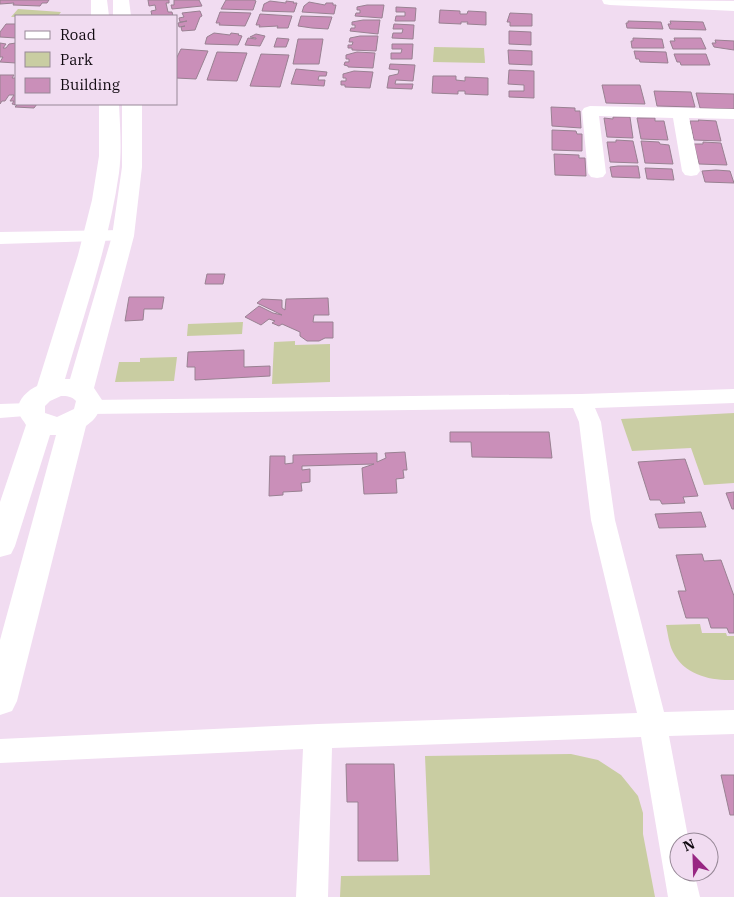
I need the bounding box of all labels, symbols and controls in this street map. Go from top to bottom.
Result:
legend [15,15,178,105]
text: Road [60,25,96,44]
text: Park [60,50,93,69]
text: Building [60,75,120,94]
north arrow [669,832,719,882]
text: N [680,835,698,855]

